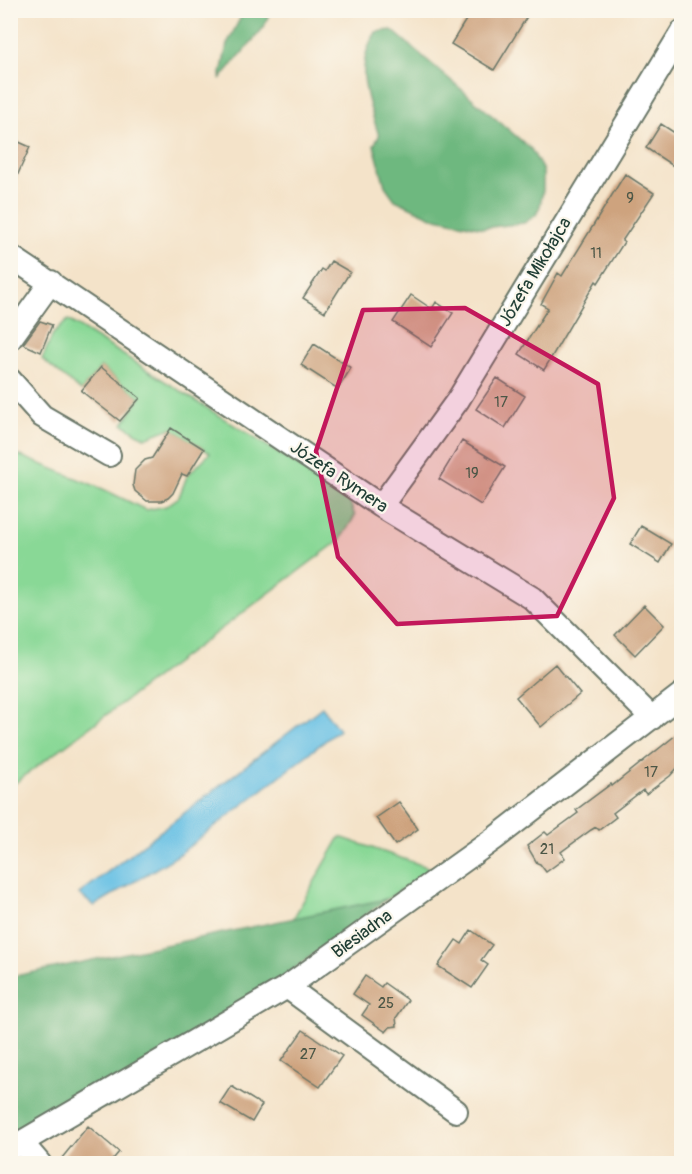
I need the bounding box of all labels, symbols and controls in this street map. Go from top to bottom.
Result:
house number: 9 [626,189,634,208]
street label: Józefa Mikołajca [493,213,577,331]
house number: 11 [590,244,602,263]
house number: 17 [494,393,508,412]
street label: Józefa Rymera [286,436,392,518]
house number: 19 [465,464,479,483]
house number: 17 [644,763,658,782]
house number: 21 [540,840,554,859]
street label: Biesiadna [327,904,397,964]
house number: 25 [378,994,394,1013]
house number: 27 [300,1045,316,1064]

